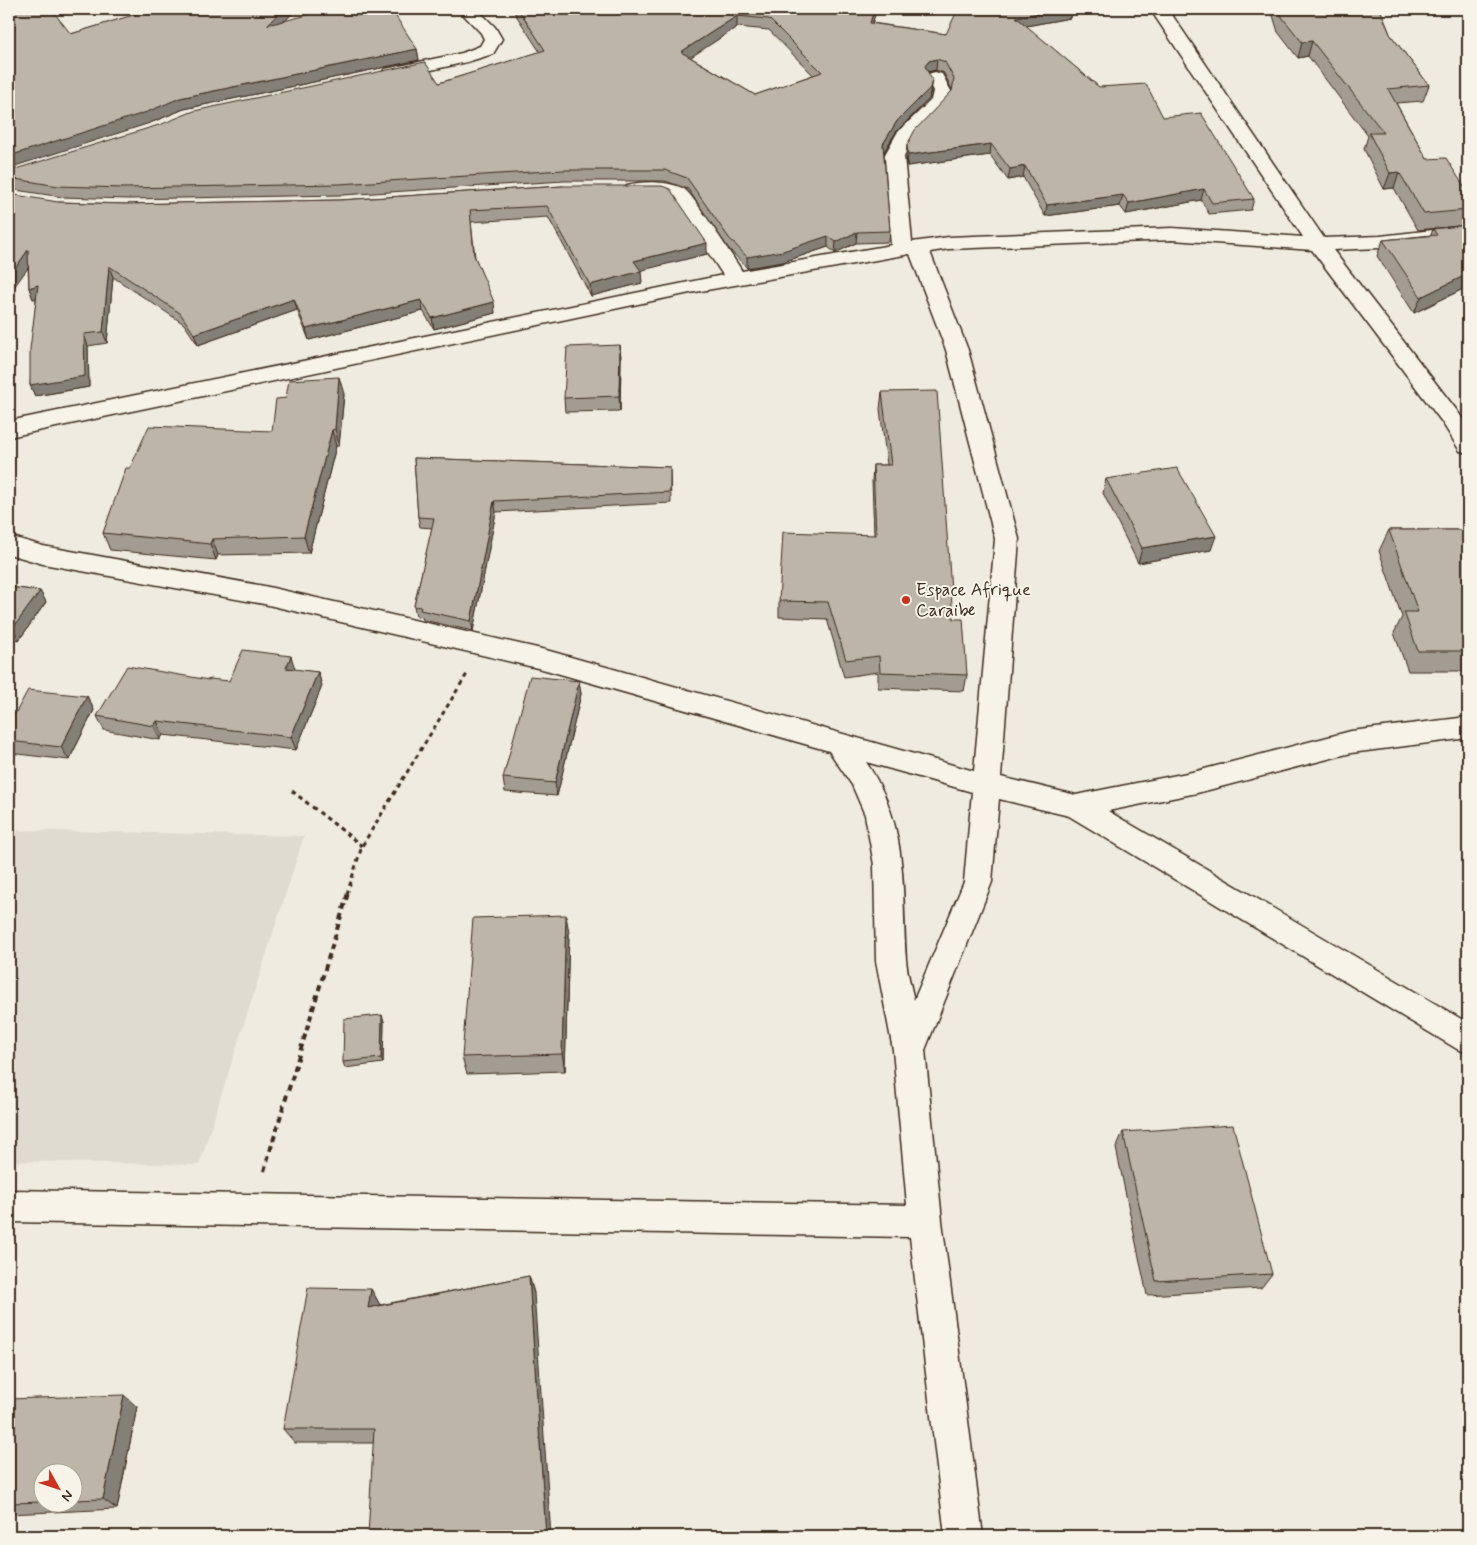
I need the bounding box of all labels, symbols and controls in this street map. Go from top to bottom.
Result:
place label: Espace Afrique Caraibe [916,578,1031,623]
marker: Espace Afrique Caraibe [900,594,912,606]
north arrow [32,1462,82,1512]
text: N [57,1486,77,1505]

